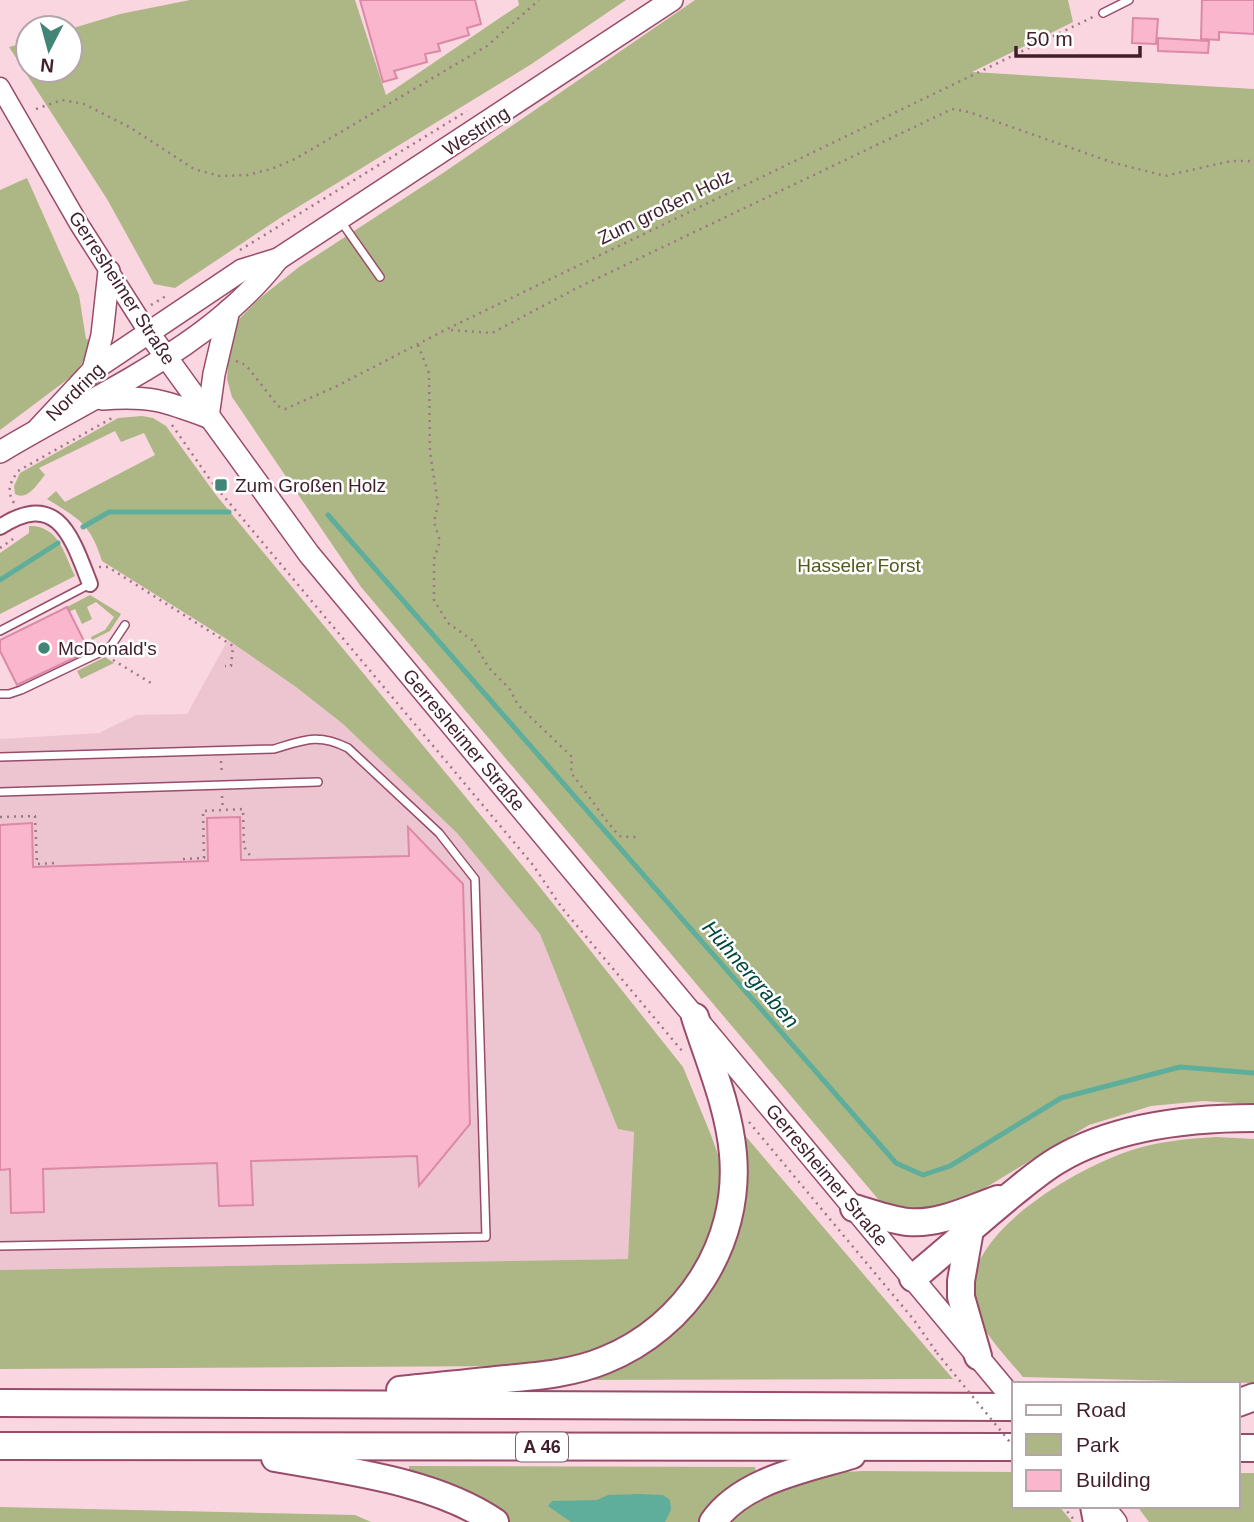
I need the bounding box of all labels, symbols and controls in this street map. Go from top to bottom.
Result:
north arrow [14,14,84,84]
scale bar [1016,14,1140,58]
text: 50 m [1026,27,1073,50]
text: N [39,54,55,77]
street label: Westring [439,102,513,160]
street label: Zum großen Holz [594,165,736,249]
street label: Gerresheimer Straße [65,207,179,369]
street label: Nordring [42,359,108,425]
place label: Zum Großen Holz [235,475,386,496]
marker: Zum Großen Holz [213,477,229,493]
park label: Hasseler Forst [797,555,921,576]
place label: McDonald's [58,638,157,659]
marker: McDonald's [36,640,52,656]
street label: Gerresheimer Straße [399,665,529,815]
water label: Hühnergraben [698,916,804,1032]
street label: Gerresheimer Straße [762,1100,892,1250]
legend [1012,1382,1240,1508]
text: Road [1076,1398,1126,1421]
road number: A 46 [516,1432,568,1462]
text: Park [1076,1433,1120,1456]
text: Building [1076,1468,1151,1491]

